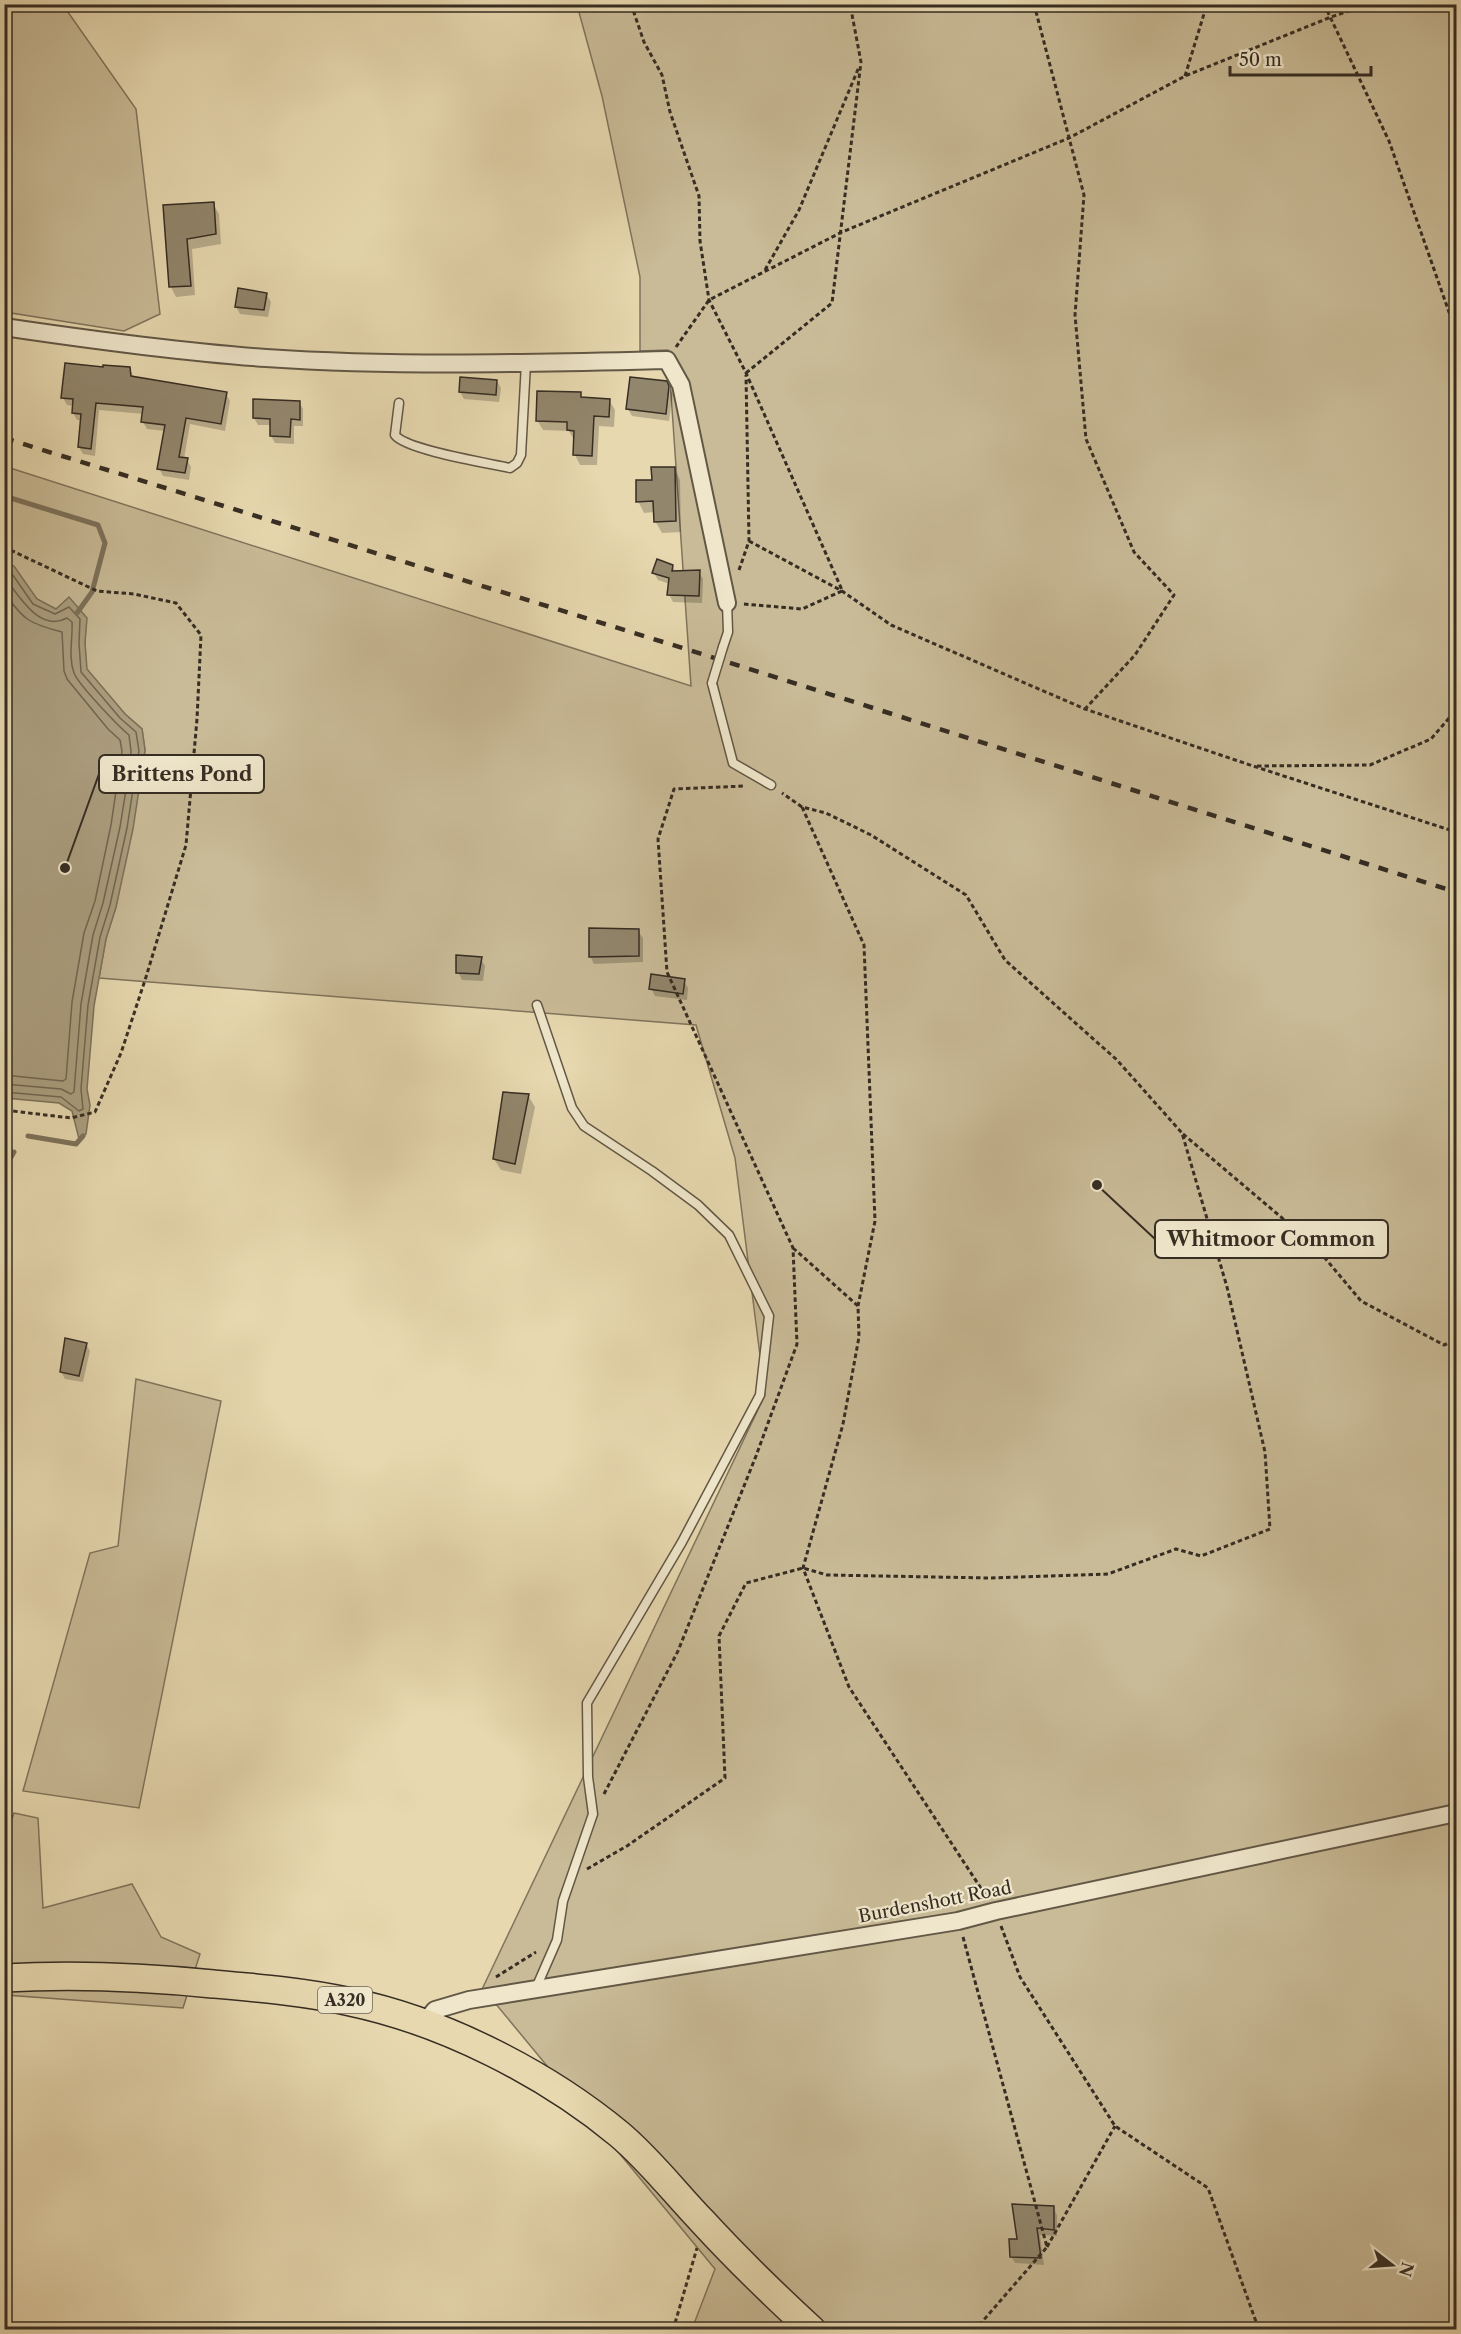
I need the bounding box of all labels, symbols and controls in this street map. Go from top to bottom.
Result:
scale bar [1230,39,1371,77]
text: 50 m [1239,49,1282,71]
callout: Brittens Pond [99,755,264,793]
text: Brittens Pond [112,762,253,786]
callout: Whitmoor Common [1155,1220,1388,1258]
text: Whitmoor Common [1166,1227,1376,1251]
street label: Burdenshott Road [857,1876,1013,1928]
road number: A320 [318,1987,372,2013]
north arrow [1362,2235,1422,2295]
text: N [1395,2260,1418,2279]

